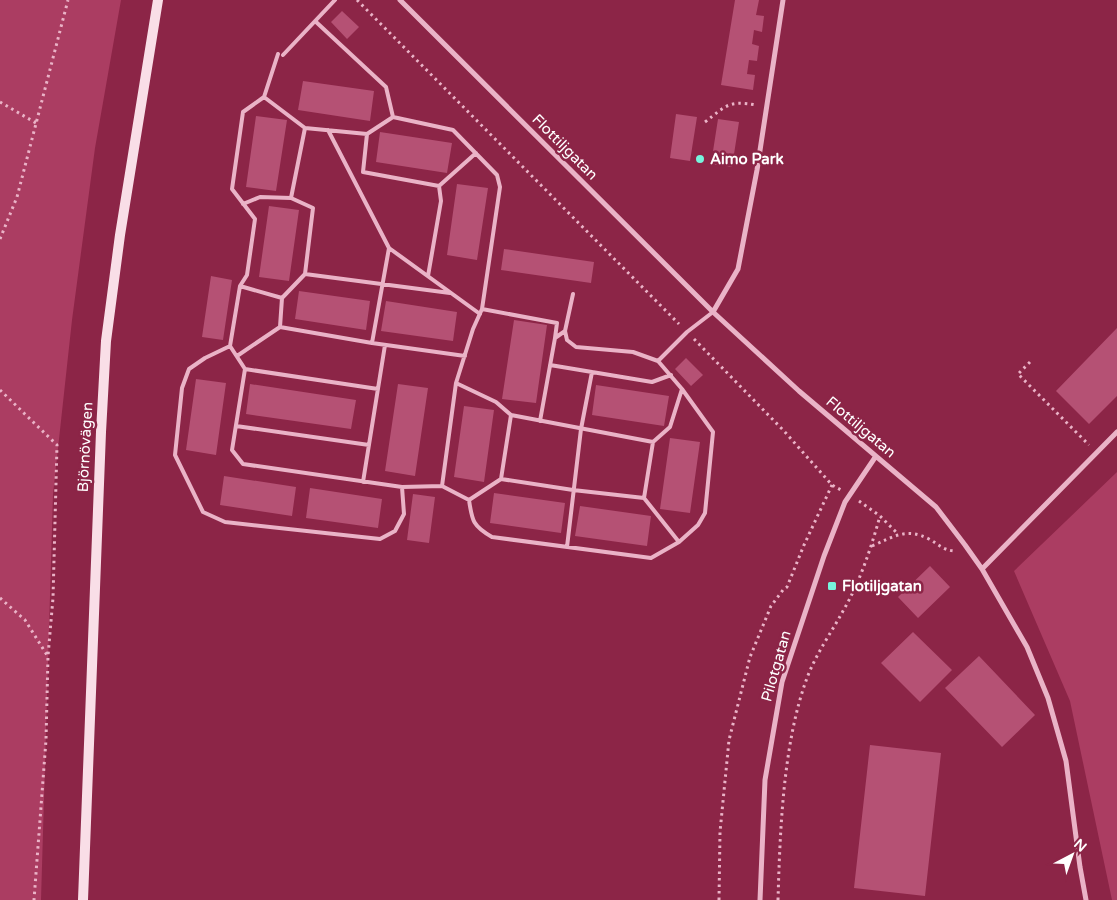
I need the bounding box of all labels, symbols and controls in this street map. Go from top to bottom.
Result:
street label: Flottiljgatan [528,110,602,184]
place label: Aimo Park [710,150,784,168]
marker: Aimo Park [694,153,706,165]
street label: Flottiljgatan [822,393,900,461]
street label: Björnövägen [74,401,96,493]
place label: Flotiljgatan [842,577,922,596]
marker: Flotiljgatan [826,580,838,592]
street label: Pilotgatan [757,628,795,704]
north arrow [1047,830,1097,880]
text: N [1070,835,1090,856]

